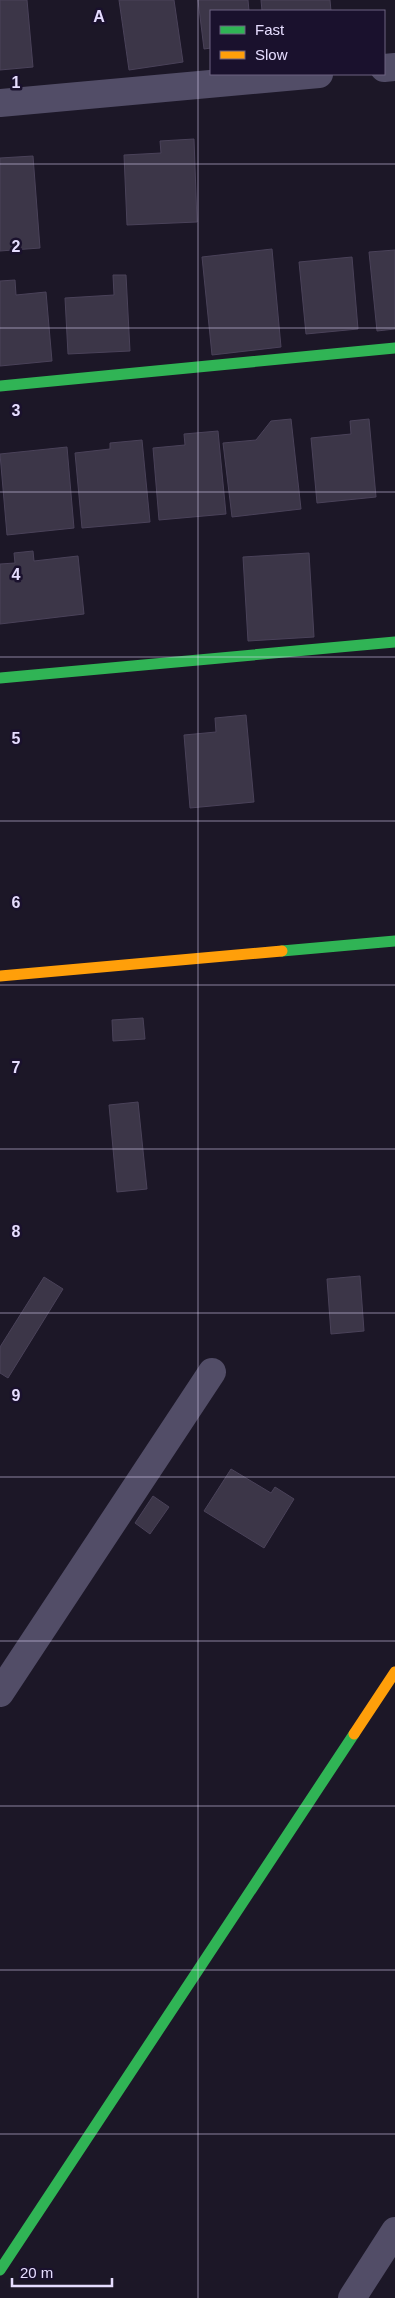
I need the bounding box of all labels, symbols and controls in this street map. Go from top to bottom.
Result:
text: A [93,8,105,25]
legend [210,10,385,75]
text: Fast [255,21,285,38]
text: Slow [255,46,288,63]
text: 1 [12,74,21,91]
text: 2 [12,238,21,255]
text: 3 [12,402,21,419]
text: 4 [12,566,21,583]
text: 5 [12,730,21,747]
text: 6 [12,894,21,911]
text: 7 [12,1059,21,1076]
text: 8 [12,1223,21,1240]
text: 9 [12,1387,21,1404]
scale bar [12,2256,112,2288]
text: 20 m [20,2264,53,2281]

